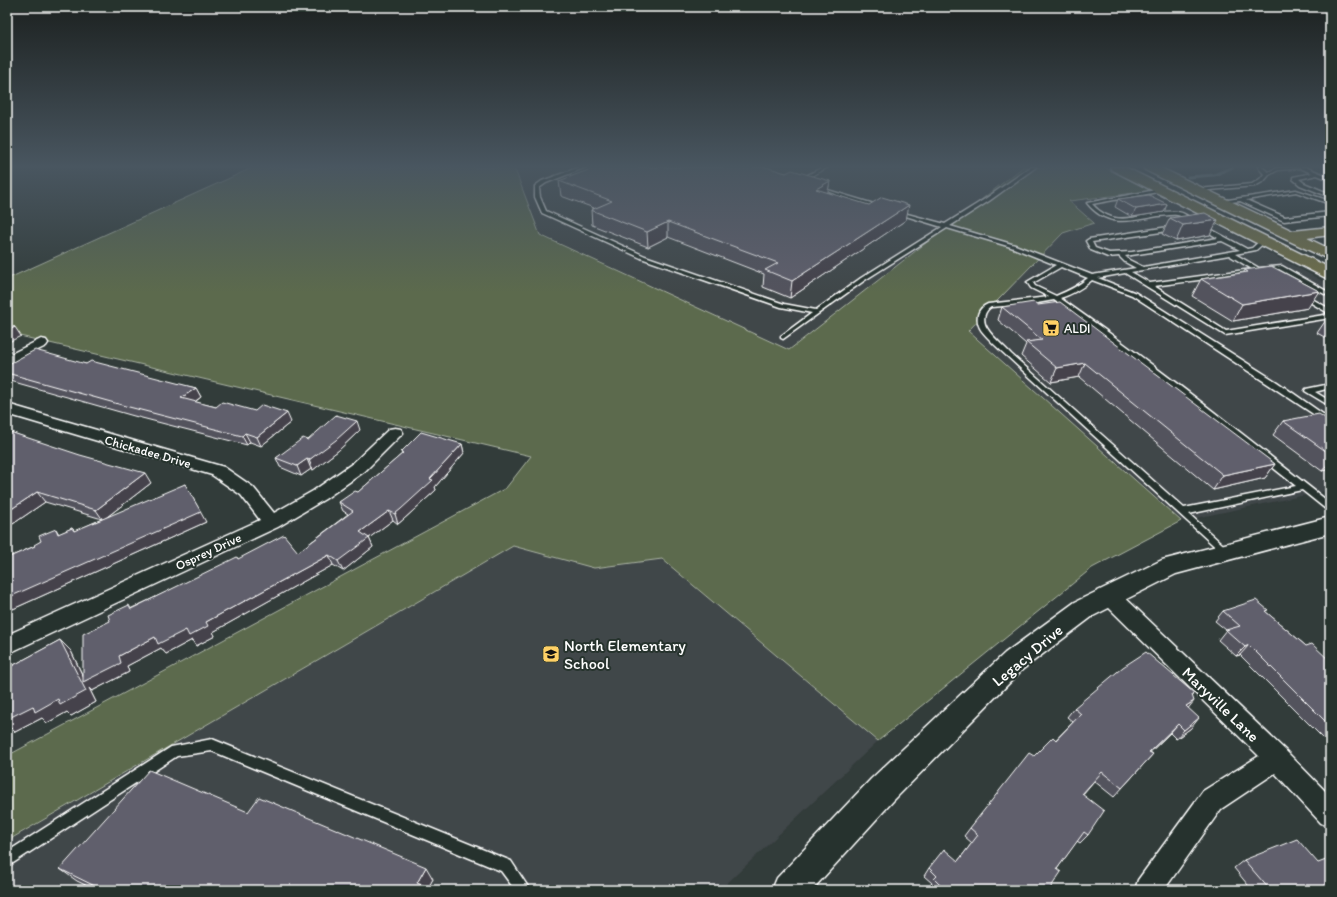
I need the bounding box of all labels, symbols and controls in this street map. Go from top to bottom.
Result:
supermarket icon: ALDI [1041,318,1061,338]
place label: ALDI [1064,321,1091,336]
street label: Chickadee Drive [103,432,193,471]
street label: Osprey Drive [173,530,244,573]
street label: Legacy Drive [988,620,1066,690]
place label: North Elementary School [564,636,686,673]
school or university icon: North Elementary School [541,644,561,664]
street label: Maryville Lane [1178,663,1263,746]

